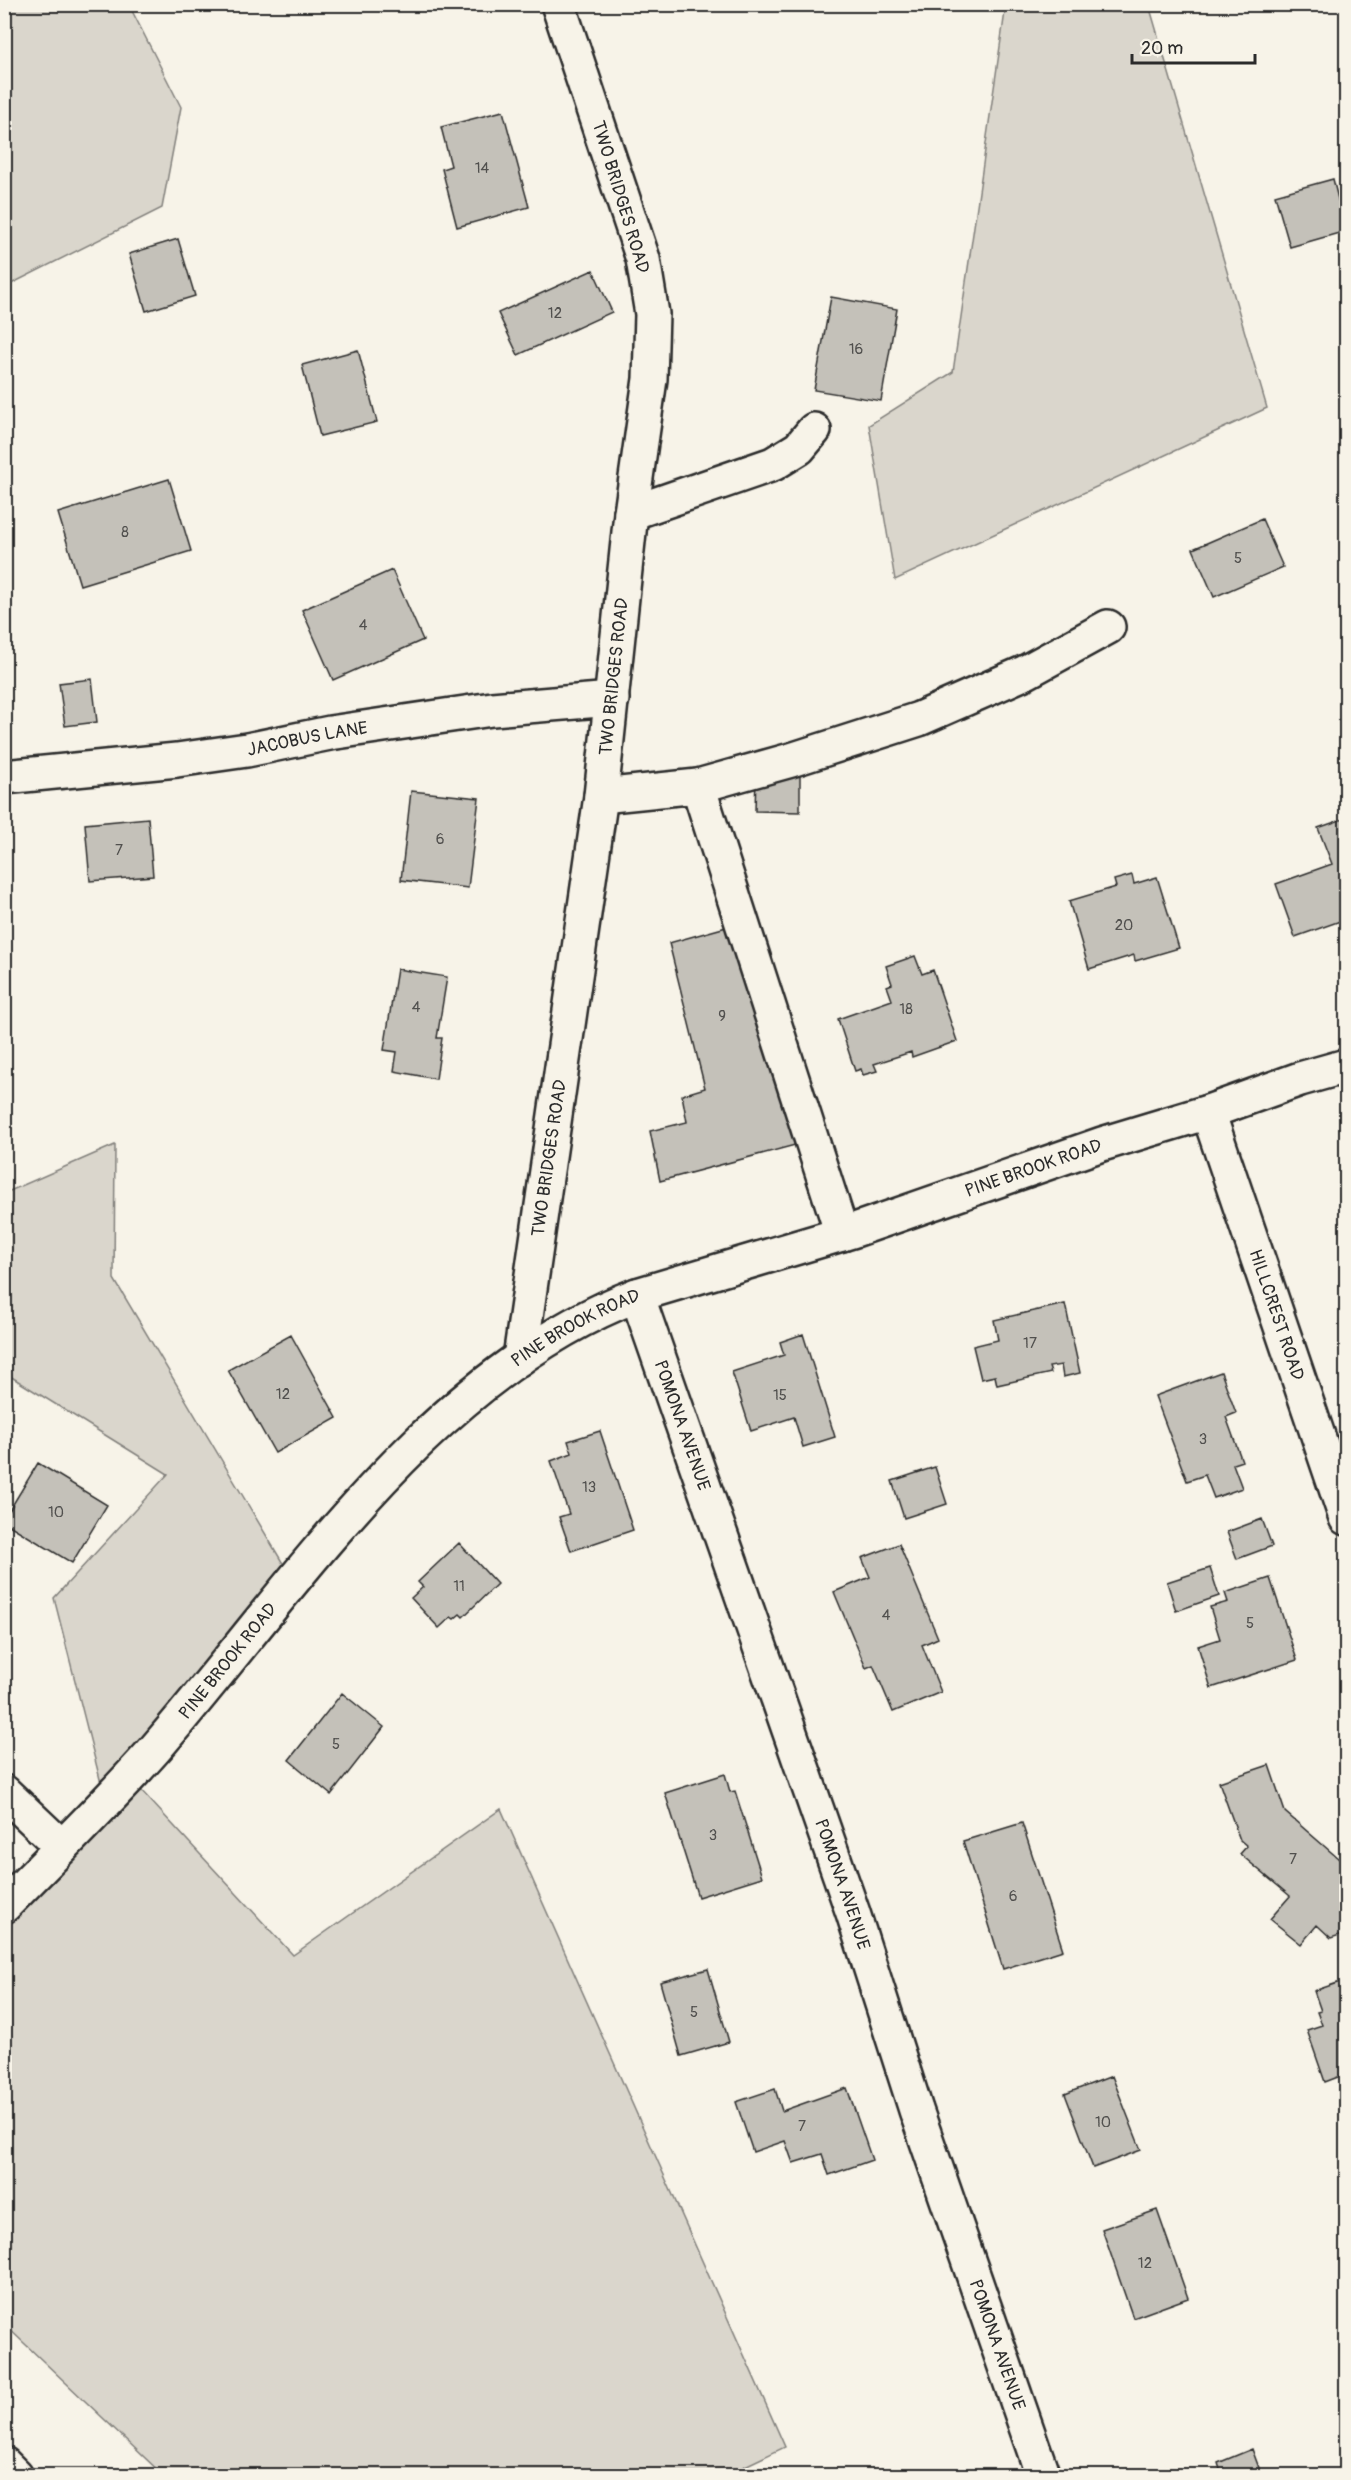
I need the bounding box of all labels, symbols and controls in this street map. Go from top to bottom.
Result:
scale bar [1132,27,1255,65]
text: 20 m [1141,37,1183,60]
street label: TWO BRIDGES ROAD [586,118,655,276]
house number: 14 [475,159,490,178]
house number: 12 [548,304,562,323]
house number: 16 [849,340,863,359]
house number: 8 [121,523,129,542]
house number: 5 [1234,549,1242,568]
street label: TWO BRIDGES ROAD [594,597,634,756]
house number: 4 [359,616,368,635]
street label: JACOBUS LANE [245,717,369,762]
house number: 6 [436,830,444,849]
house number: 7 [115,841,123,860]
house number: 20 [1115,916,1133,935]
house number: 4 [412,998,421,1017]
house number: 18 [899,1000,913,1019]
house number: 9 [718,1007,726,1026]
street label: TWO BRIDGES ROAD [527,1078,572,1238]
street label: PINE BROOK ROAD [962,1134,1105,1203]
street label: HILLCREST ROAD [1243,1246,1309,1383]
street label: PINE BROOK ROAD [507,1284,643,1372]
house number: 17 [1023,1334,1037,1353]
street label: POMONA AVENUE [649,1357,715,1494]
house number: 12 [276,1385,290,1404]
house number: 15 [773,1386,787,1405]
house number: 3 [1199,1430,1207,1449]
house number: 13 [582,1478,596,1497]
house number: 10 [48,1503,64,1522]
house number: 11 [453,1577,465,1596]
street label: PINE BROOK ROAD [174,1598,282,1724]
house number: 4 [882,1606,891,1625]
house number: 5 [1246,1614,1254,1633]
house number: 5 [332,1735,340,1754]
street label: POMONA AVENUE [809,1816,875,1953]
house number: 3 [709,1826,717,1845]
house number: 7 [1289,1850,1297,1869]
house number: 6 [1009,1887,1017,1906]
house number: 5 [690,2003,698,2022]
house number: 10 [1095,2113,1111,2132]
house number: 7 [798,2117,806,2136]
house number: 12 [1138,2254,1152,2273]
street label: POMONA AVENUE [964,2277,1030,2413]

